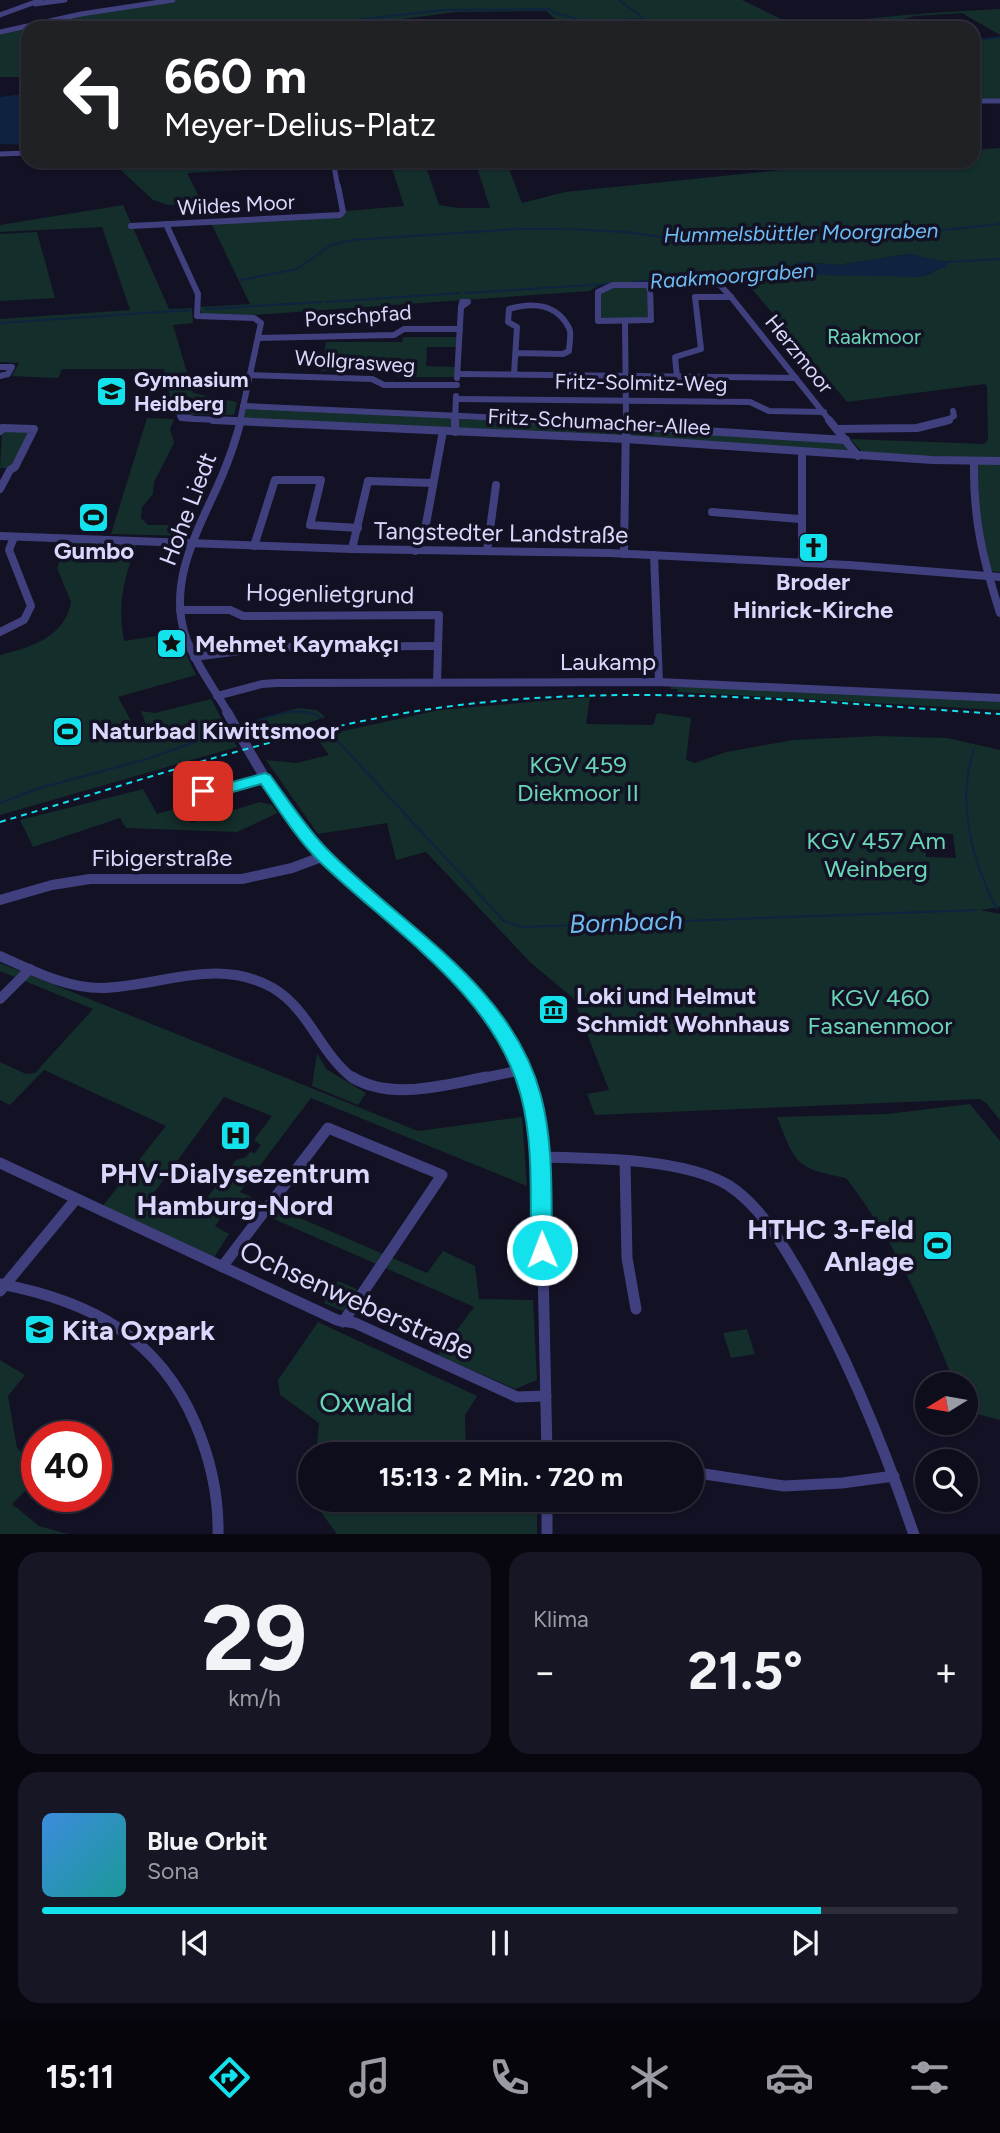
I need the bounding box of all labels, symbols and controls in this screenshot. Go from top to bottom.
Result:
text: 660 m [164,46,307,105]
icon: left [49,49,140,140]
text: Meyer-Delius-Platz [164,106,436,144]
street label: Wildes Moor [177,189,295,220]
water label: Hummelsbüttler Moorgraben [663,218,939,247]
water label: Raakmoorgraben [649,257,815,294]
street label: Porschpfad [304,299,412,332]
street label: Herzmoor [760,309,839,398]
park label: Raakmoor [827,324,921,349]
street label: Wollgrasweg [294,345,416,378]
place label: Gymnasium Heidberg [134,367,249,416]
street label: Fritz-Solmitz-Weg [554,368,728,397]
school or university icon: Gymnasium Heidberg [94,375,128,409]
street label: Fritz-Schumacher-Allee [487,403,711,440]
street label: Hohe Liedt [153,448,222,569]
sports icon: Gumbo [77,500,111,534]
street label: Tangstedter Landstraße [374,516,628,549]
church icon: Broder Hinrick-Kirche [796,531,830,565]
place label: Gumbo [54,536,134,565]
place label: Broder Hinrick-Kirche [733,567,893,624]
street label: Hogenlietgrund [245,578,415,609]
place icon: Mehmet Kaymakçı [155,627,189,661]
place label: Mehmet Kaymakçı [195,629,399,658]
street label: Laukamp [560,647,656,676]
sports icon: Naturbad Kiwittsmoor [51,714,85,748]
place label: Naturbad Kiwittsmoor [91,716,339,745]
park label: KGV 459 Diekmoor II [517,750,639,807]
pin [173,761,233,821]
icon: arrive [184,772,222,810]
park label: KGV 457 Am Weinberg [806,826,946,883]
street label: Fibigerstraße [92,843,232,872]
water label: Bornbach [569,904,683,940]
place label: Loki und Helmut Schmidt Wohnhaus [576,981,789,1038]
park label: KGV 460 Fasanenmoor [808,983,952,1040]
museum icon: Loki und Helmut Schmidt Wohnhaus [536,993,570,1027]
hospital icon: PHV-Dialysezentrum Hamburg-Nord [218,1119,252,1153]
place label: PHV-Dialysezentrum Hamburg-Nord [100,1156,370,1222]
place label: HTHC 3-Feld Anlage [747,1212,914,1278]
position arrow [505,1213,579,1287]
sports icon: HTHC 3-Feld Anlage [920,1228,954,1262]
street label: Ochsenweberstraße [235,1233,479,1367]
school or university icon: Kita Oxpark [22,1313,56,1347]
place label: Kita Oxpark [62,1313,215,1347]
north arrow [915,1372,978,1435]
map controls [915,1372,978,1512]
park label: Oxwald [319,1385,413,1419]
speed limit sign: 40 [21,1421,112,1512]
button: search [915,1449,978,1512]
text: 15:13 · 2 Min. · 720 m [379,1461,623,1493]
text: 29 [202,1584,307,1693]
text: Klima [533,1605,589,1633]
text: 21.5° [688,1640,803,1702]
text: − [533,1649,557,1695]
text: + [934,1649,958,1695]
text: km/h [228,1684,281,1712]
text: Blue Orbit [147,1825,268,1857]
text: Sona [147,1857,199,1885]
icon: previous [176,1924,214,1962]
icon: pause [481,1924,519,1962]
icon: next [786,1924,824,1962]
icon: directions [205,2053,254,2102]
icon: music [345,2053,394,2102]
icon: phone [485,2053,534,2102]
icon: climate [625,2053,674,2102]
icon: car [765,2053,814,2102]
icon: filters [905,2053,954,2102]
text: 15:11 [46,2058,114,2096]

